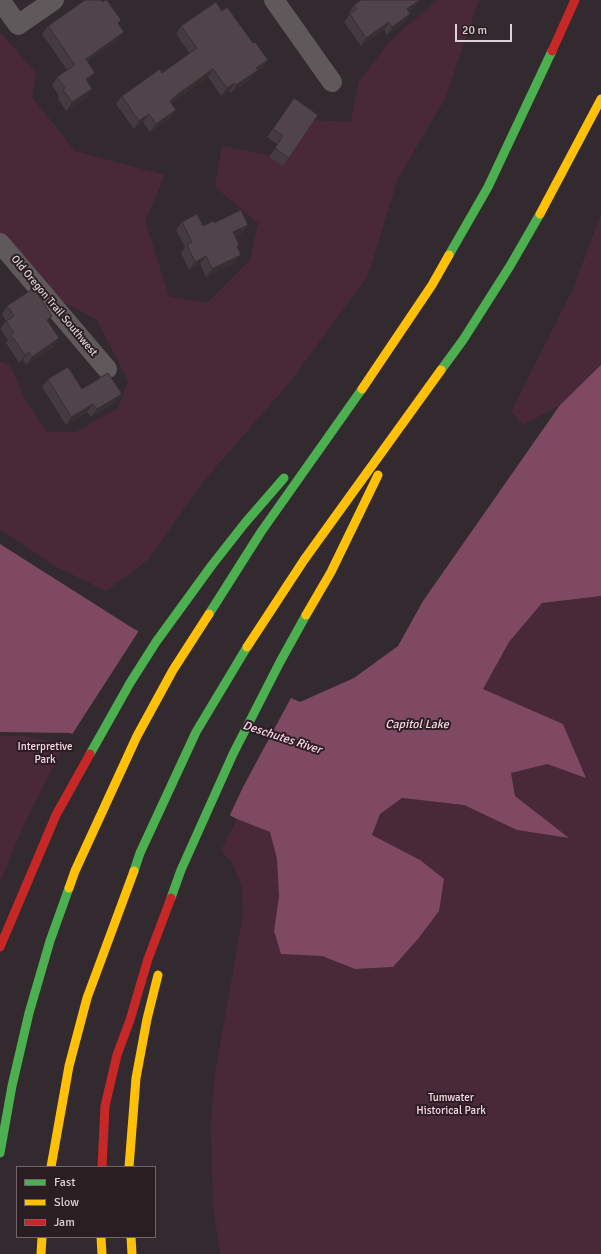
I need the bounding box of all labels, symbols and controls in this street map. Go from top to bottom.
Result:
scale bar [457,16,514,42]
text: 20 m [462,23,487,38]
street label: Old Oregon Trail Southwest [8,253,100,359]
water label: Capitol Lake [385,718,449,732]
water label: Deschutes River [241,719,323,757]
park label: Interpretive Park [18,740,72,766]
park label: Tumwater Historical Park [416,1091,486,1117]
legend [16,1166,156,1238]
text: Fast [54,1175,75,1190]
text: Slow [54,1195,79,1210]
text: Jam [54,1215,75,1230]

